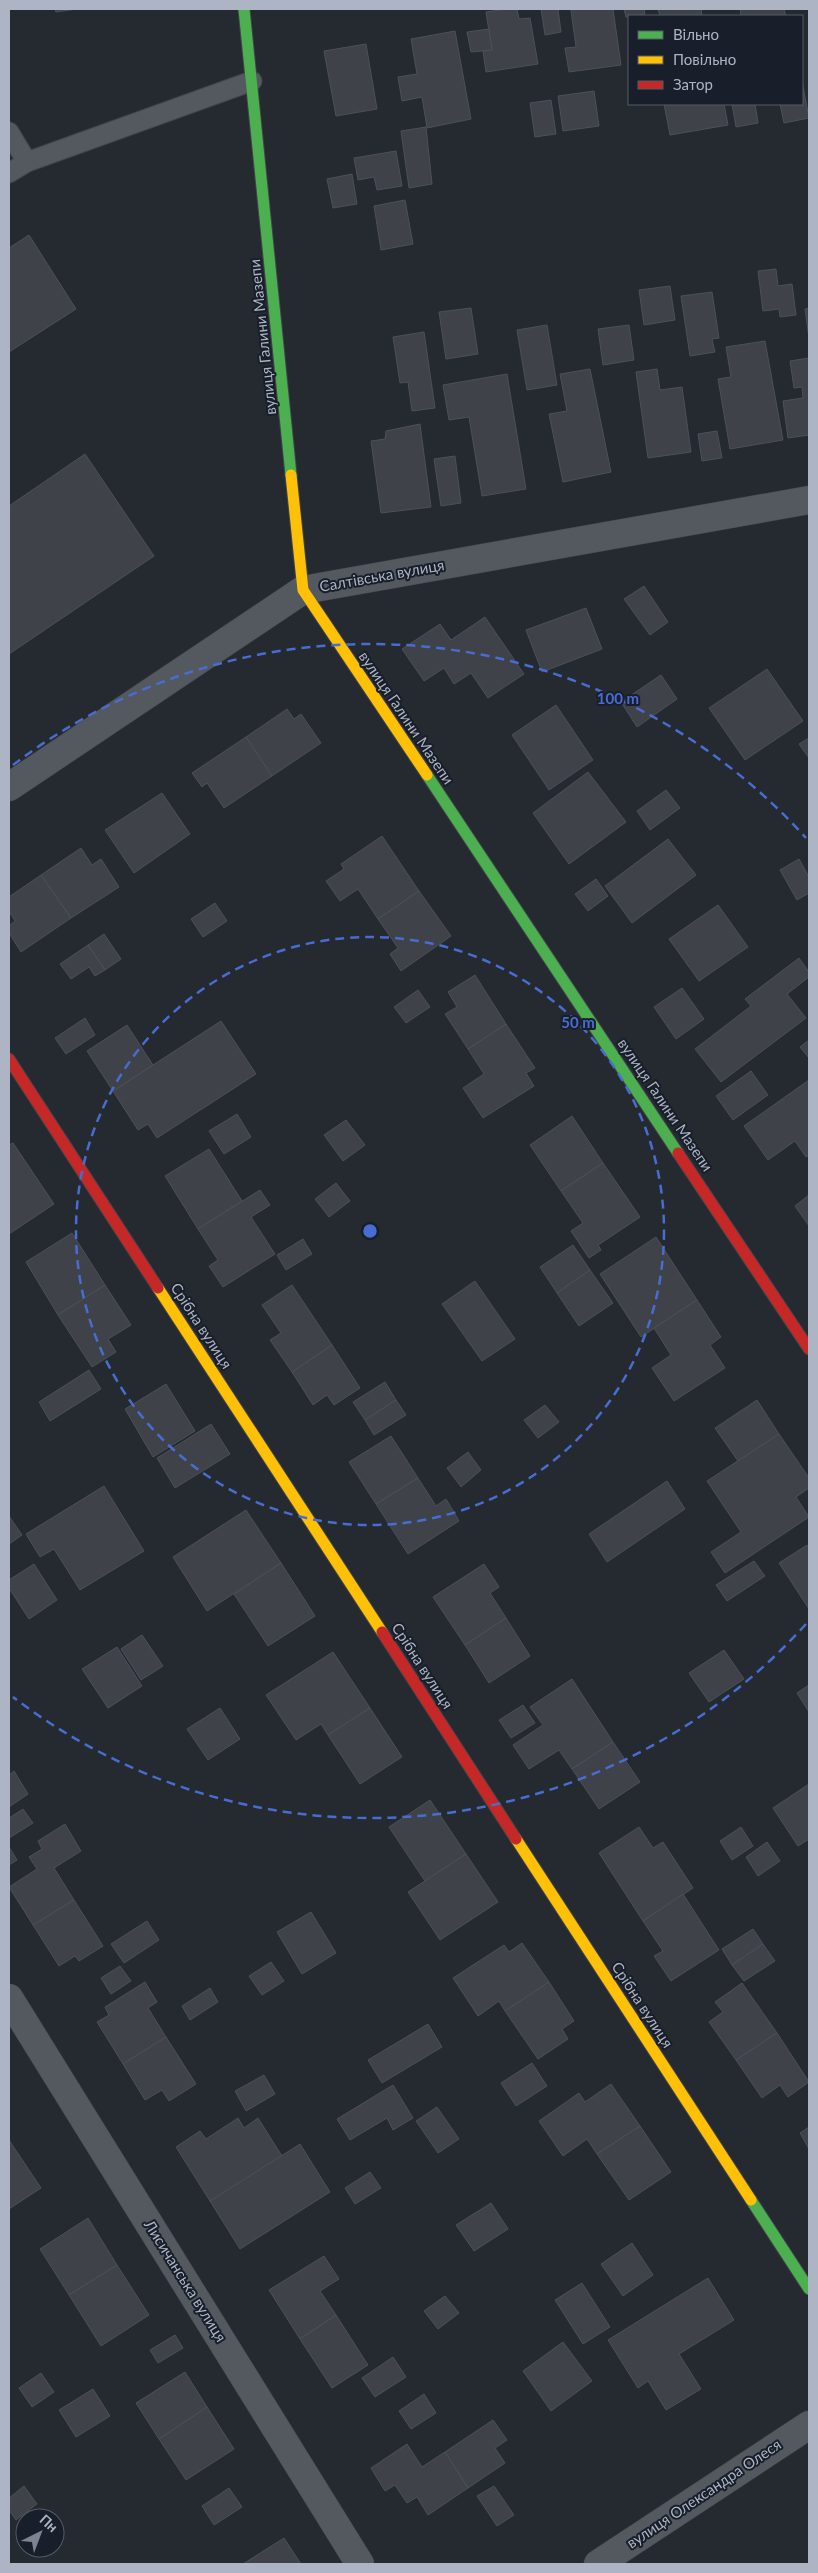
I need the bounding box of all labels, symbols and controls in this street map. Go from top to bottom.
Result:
legend [628,15,803,105]
text: Вільно [673,25,719,43]
text: Повільно [673,50,736,68]
text: Затор [673,75,713,93]
street label: вулиця Галини Мазепи [245,258,279,416]
street label: Салтівська вулиця [318,555,446,595]
street label: вулиця Галини Мазепи [356,648,458,787]
text: 100 m [597,689,639,707]
text: 50 m [561,1013,595,1031]
street label: вулиця Галини Мазепи [615,1035,717,1174]
centre of rings [361,1222,379,1240]
street label: Срібна вулиця [167,1279,236,1372]
street label: Срібна вулиця [388,1619,457,1712]
street label: Срібна вулиця [608,1958,677,2051]
street label: Лисичанська вулиця [140,2215,231,2345]
street label: вулиця Олександра Олеся [623,2435,784,2552]
north arrow [15,2508,65,2558]
text: Пн [37,2511,62,2535]

